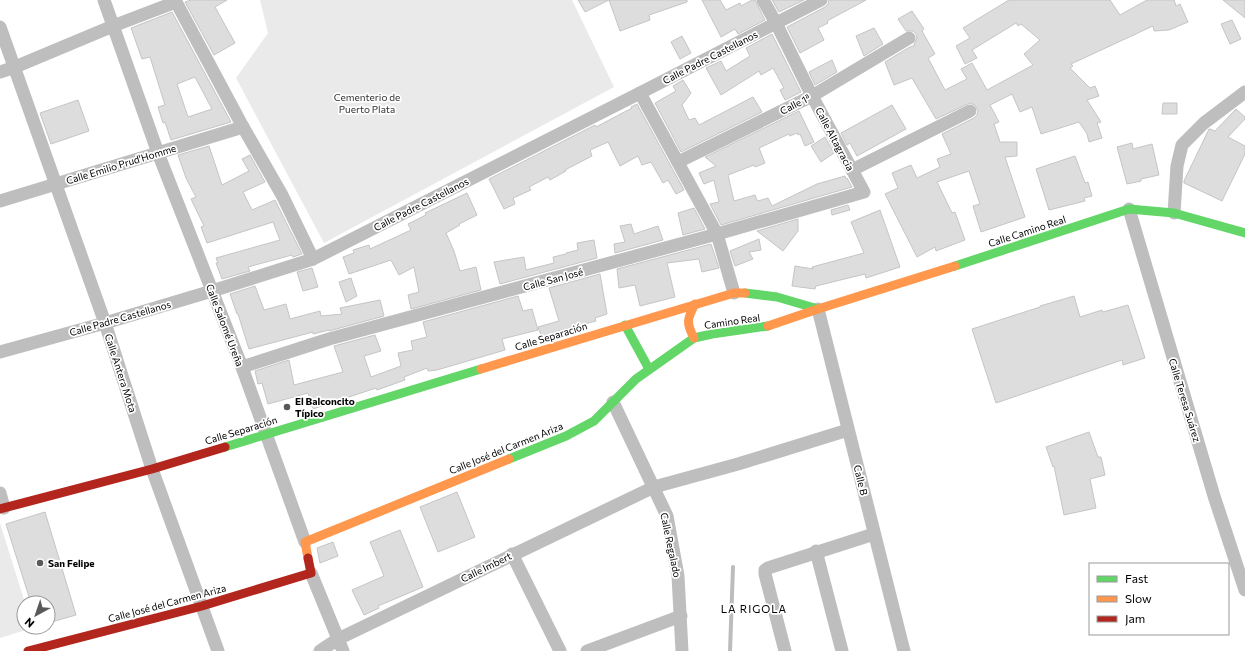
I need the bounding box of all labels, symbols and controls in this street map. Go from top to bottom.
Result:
street label: Calle Padre Castellanos [660,28,760,86]
park label: Cementerio de Puerto Plata [334,91,400,115]
street label: Calle 1ª [778,91,812,117]
street label: Calle Altagracia [813,105,857,173]
street label: Calle Emilio Prud'Homme [65,142,177,186]
street label: Calle Padre Castellanos [371,175,471,233]
street label: Calle Camino Real [987,213,1067,249]
street label: Calle San José [522,265,584,293]
street label: Calle Salomé Ureña [204,282,246,368]
street label: Calle Padre Castellanos [68,298,173,338]
street label: Camino Real [703,311,761,331]
street label: Calle Separación [513,319,589,353]
street label: Calle Antera Mota [103,332,139,414]
street label: Calle Teresa Suárez [1167,357,1203,443]
place label: El Balconcito Típico [295,395,355,419]
marker: El Balconcito Típico [282,402,292,412]
street label: Calle Separación [203,413,279,447]
street label: Calle José del Carmen Ariza [447,420,565,476]
street label: Calle B [851,464,871,497]
street label: Calle Regalado [658,511,684,579]
street label: Calle Imbert [459,550,513,584]
place label: San Felipe [48,557,95,569]
marker: San Felipe [35,558,45,568]
legend [1089,563,1229,635]
text: Fast [1125,571,1148,585]
street label: Calle José del Carmen Ariza [107,581,227,625]
text: Slow [1125,591,1152,605]
north arrow [16,595,56,635]
district label: LA RIGOLA [721,602,787,615]
text: Jam [1125,611,1145,626]
text: N [22,615,37,631]

